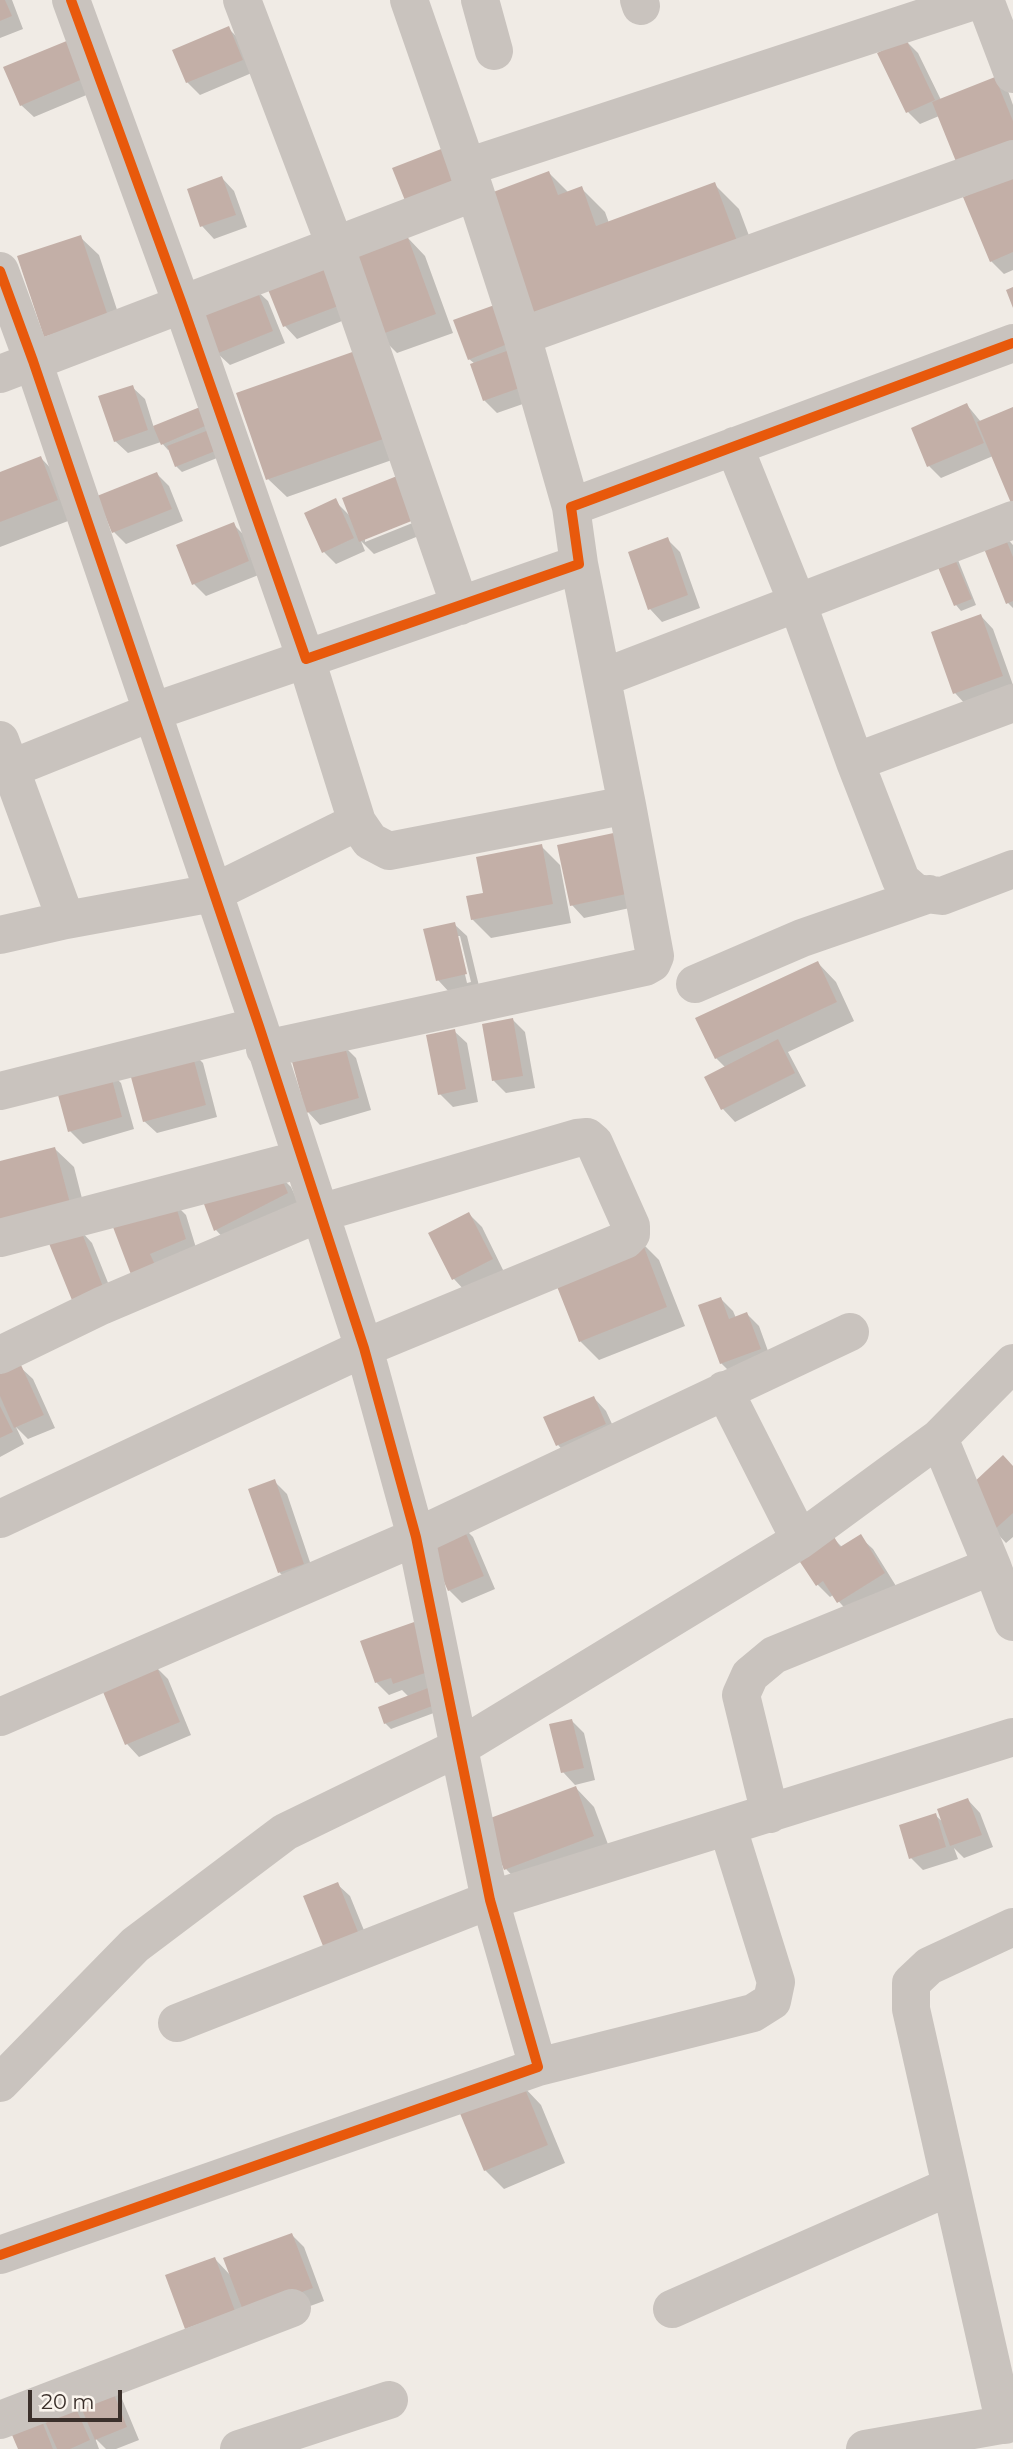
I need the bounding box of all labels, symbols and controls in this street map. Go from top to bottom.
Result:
scale bar [32,2376,126,2420]
text: 20 m [41,2389,95,2414]

